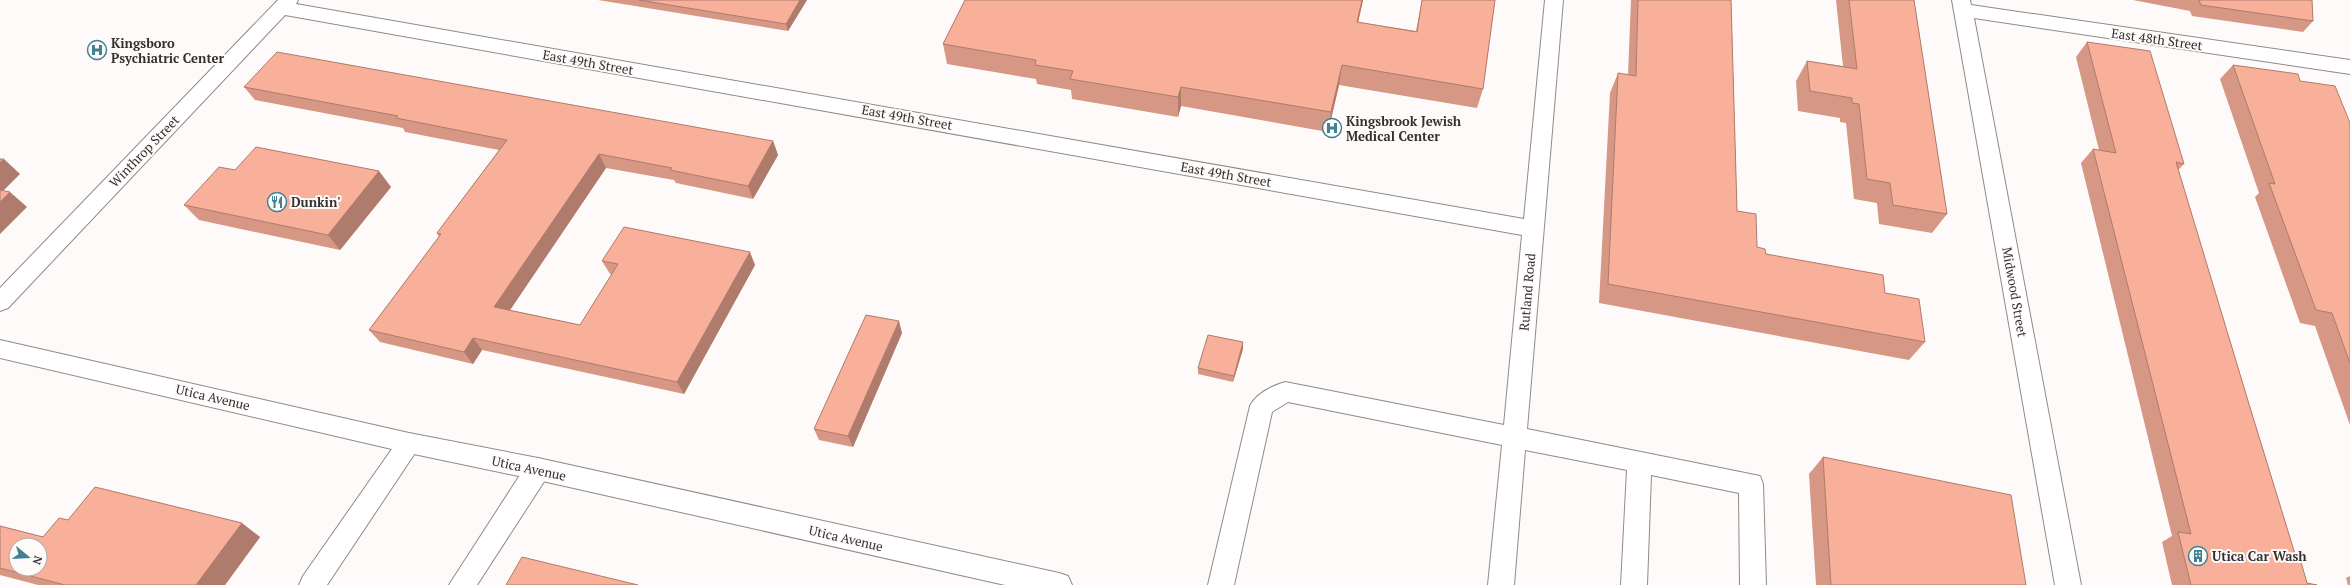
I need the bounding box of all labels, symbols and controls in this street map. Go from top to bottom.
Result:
street label: East 48th Street [2110,24,2204,54]
place label: Kingsboro Psychiatric Center [111,34,225,67]
hospital icon: Kingsboro Psychiatric Center [86,39,108,61]
street label: East 49th Street [541,45,635,79]
street label: East 49th Street [860,100,954,134]
street label: Winthrop Street [105,111,183,191]
place label: Kingsbrook Jewish Medical Center [1346,112,1462,145]
hospital icon: Kingsbrook Jewish Medical Center [1321,117,1343,139]
street label: East 49th Street [1179,157,1273,191]
restaurant icon: Dunkin' [266,191,288,213]
place label: Dunkin' [291,193,340,211]
street label: Midwood Street [1998,246,2032,339]
street label: Rutland Road [1515,252,1539,332]
street label: Utica Avenue [174,380,252,414]
street label: Utica Avenue [490,451,568,485]
street label: Utica Avenue [807,521,885,555]
north arrow [8,537,48,577]
building icon: Utica Car Wash [2187,545,2209,567]
place label: Utica Car Wash [2212,547,2307,565]
text: N [29,554,45,567]

